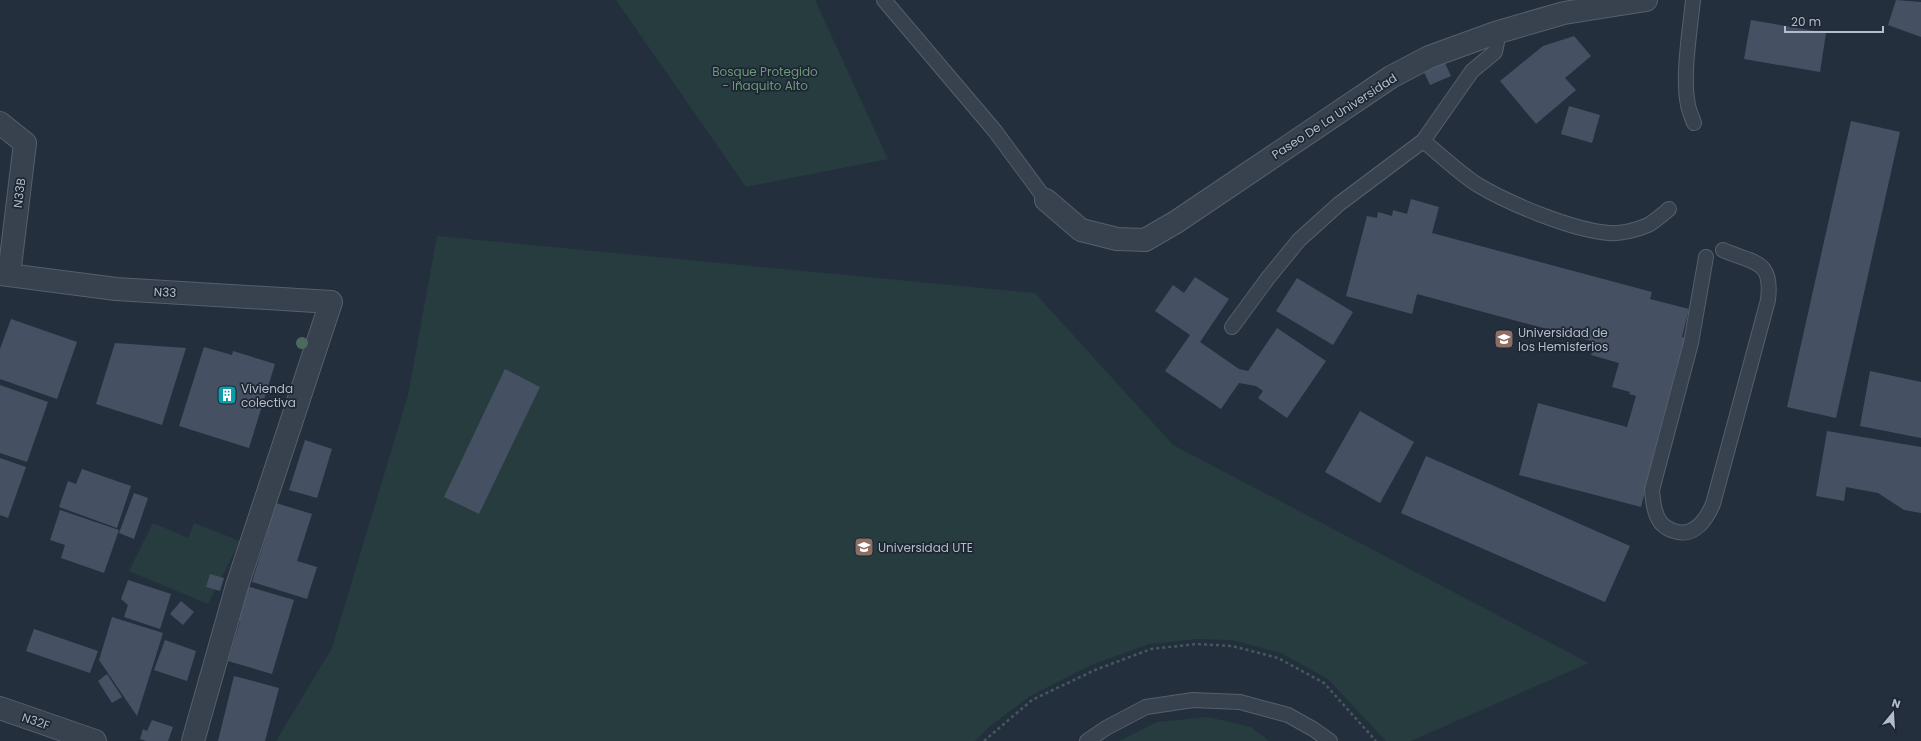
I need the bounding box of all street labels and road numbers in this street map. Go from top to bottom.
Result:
street label: Paseo De La Universidad [1268,69,1400,163]
street label: N33B [9,177,29,209]
street label: N33 [153,283,177,301]
street label: N32F [20,708,52,734]

